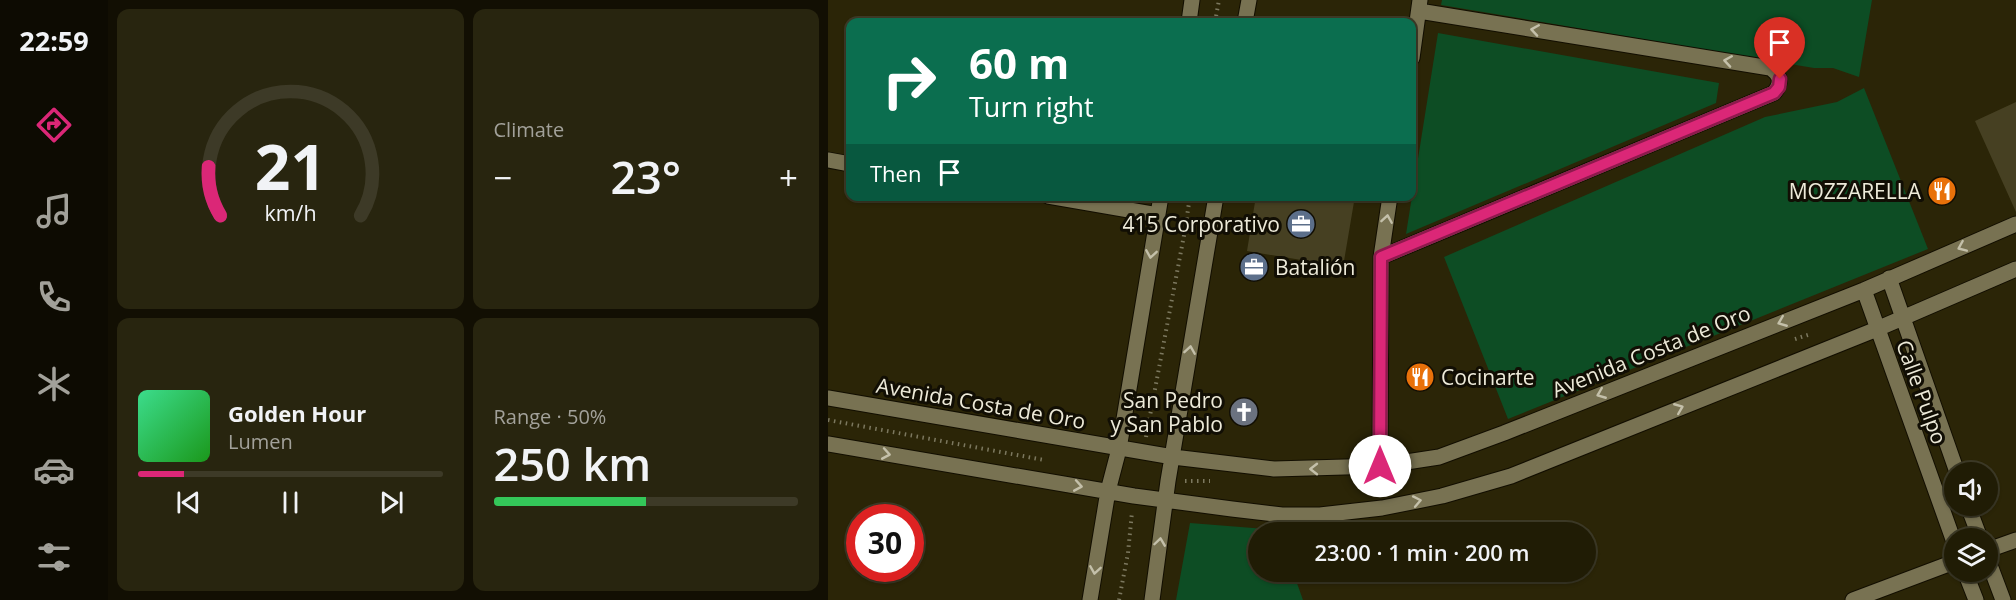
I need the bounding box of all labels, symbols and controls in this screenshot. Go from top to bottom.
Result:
pin [1754,17,1805,79]
text: 22:59 [19,22,89,59]
one-way arrow [1531,24,1541,37]
icon: arrive [1763,26,1796,59]
text: 60 m [969,34,1069,91]
icon: right [870,42,948,120]
one-way arrow [1723,56,1732,68]
text: Turn right [969,88,1094,125]
icon: directions [33,104,75,146]
text: Climate [494,116,564,143]
text: 21 [255,123,326,208]
text: 23° [610,146,681,207]
text: − [494,155,512,200]
text: + [779,155,798,200]
icon: arrive [933,156,966,189]
text: Then [870,158,921,188]
restaurant icon: MOZZARELLA [1926,175,1958,207]
place label: MOZZARELLA [1789,177,1922,205]
icon: music [33,190,75,232]
text: km/h [264,198,316,227]
office icon: 415 Corporativo [1285,208,1317,240]
place label: 415 Corporativo [1122,210,1280,238]
one-way arrow [1380,215,1393,225]
one-way arrow [1958,240,1969,252]
one-way arrow [1145,249,1158,259]
office icon: Batalión [1238,251,1270,283]
place label: Batalión [1275,253,1356,281]
icon: phone [33,276,75,318]
street label: Avenida Costa de Oro [1548,298,1754,404]
one-way arrow [1777,315,1788,327]
street label: Calle Pulpo [1890,336,1954,448]
one-way arrow [1184,345,1196,354]
restaurant icon: Cocinarte [1404,361,1436,393]
icon: climate [33,363,75,405]
place label: Cocinarte [1441,363,1535,391]
street label: Avenida Costa de Oro [874,371,1088,435]
place label: San Pedro y San Pablo [1110,386,1223,438]
one-way arrow [1596,387,1607,399]
church icon: San Pedro y San Pablo [1228,396,1260,428]
text: Golden Hour [228,398,366,428]
text: Range · 50% [494,403,606,430]
one-way arrow [1674,403,1684,416]
text: Lumen [228,428,293,455]
text: 250 km [494,433,651,494]
position arrow [1348,434,1412,498]
one-way arrow [881,447,890,459]
icon: car [33,449,75,491]
map controls [1944,462,1998,582]
button: sound [1944,462,1998,516]
one-way arrow [1309,463,1318,475]
one-way arrow [1073,480,1083,492]
icon: previous [172,486,205,519]
icon: pause [274,486,307,519]
icon: next [375,486,408,519]
one-way arrow [1411,495,1421,508]
speed limit sign: 30 [846,504,924,582]
button: layers [1944,528,1998,582]
icon: filters [33,536,75,578]
one-way arrow [1153,537,1165,547]
text: 23:00 · 1 min · 200 m [1314,537,1530,567]
one-way arrow [1089,565,1102,575]

